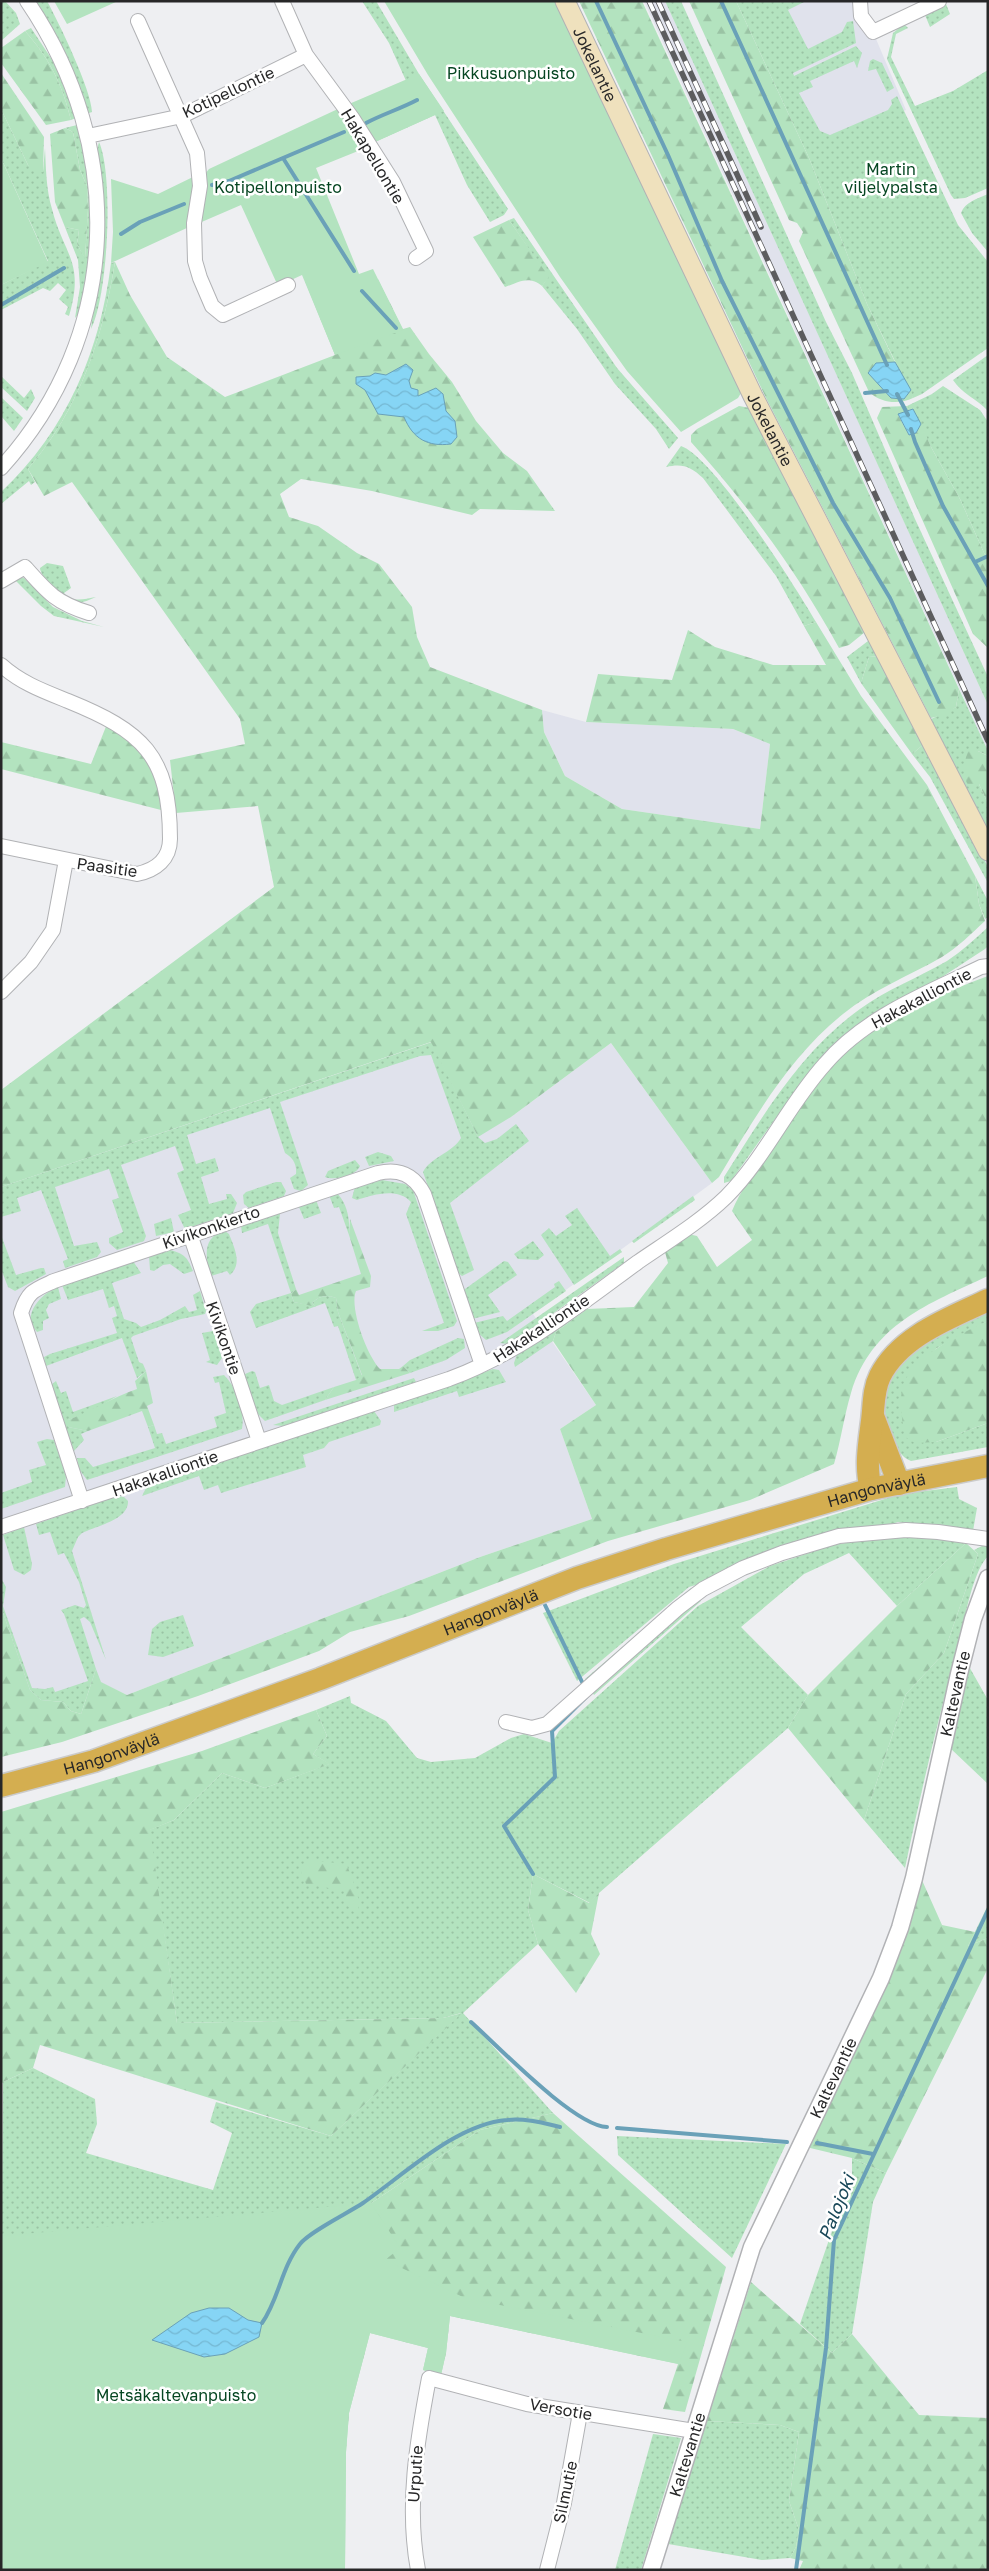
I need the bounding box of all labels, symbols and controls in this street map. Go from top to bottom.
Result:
street label: Jokelantie [569,24,621,105]
street label: Kotipellontie [179,62,277,122]
park label: Pikkusuonpuisto [447,63,575,83]
street label: Hakapellontie [337,105,409,207]
park label: Martin viljelypalsta [844,159,938,197]
park label: Kotipellonpuisto [214,177,342,197]
street label: Jokelantie [743,389,798,470]
street label: Paasitie [75,853,139,881]
street label: Hakakalliontie [867,963,975,1033]
street label: Kivikonkierto [160,1201,262,1253]
street label: Hakakalliontie [489,1289,593,1367]
street label: Kivikontie [202,1299,246,1377]
street label: Hakakalliontie [109,1446,221,1500]
street label: Hangonväylä [825,1469,927,1511]
street label: Hangonväylä [440,1584,541,1640]
street label: Kaltevantie [936,1649,975,1738]
street label: Hangonväylä [61,1728,162,1779]
street label: Kaltevantie [805,2034,861,2122]
water label: Palojoki [813,2169,860,2243]
park label: Metsäkaltevanpuisto [96,2385,256,2405]
street label: Versotie [528,2394,594,2424]
street label: Kaltevantie [665,2410,710,2499]
street label: Urputie [403,2445,427,2503]
street label: Silmutie [549,2459,581,2525]

